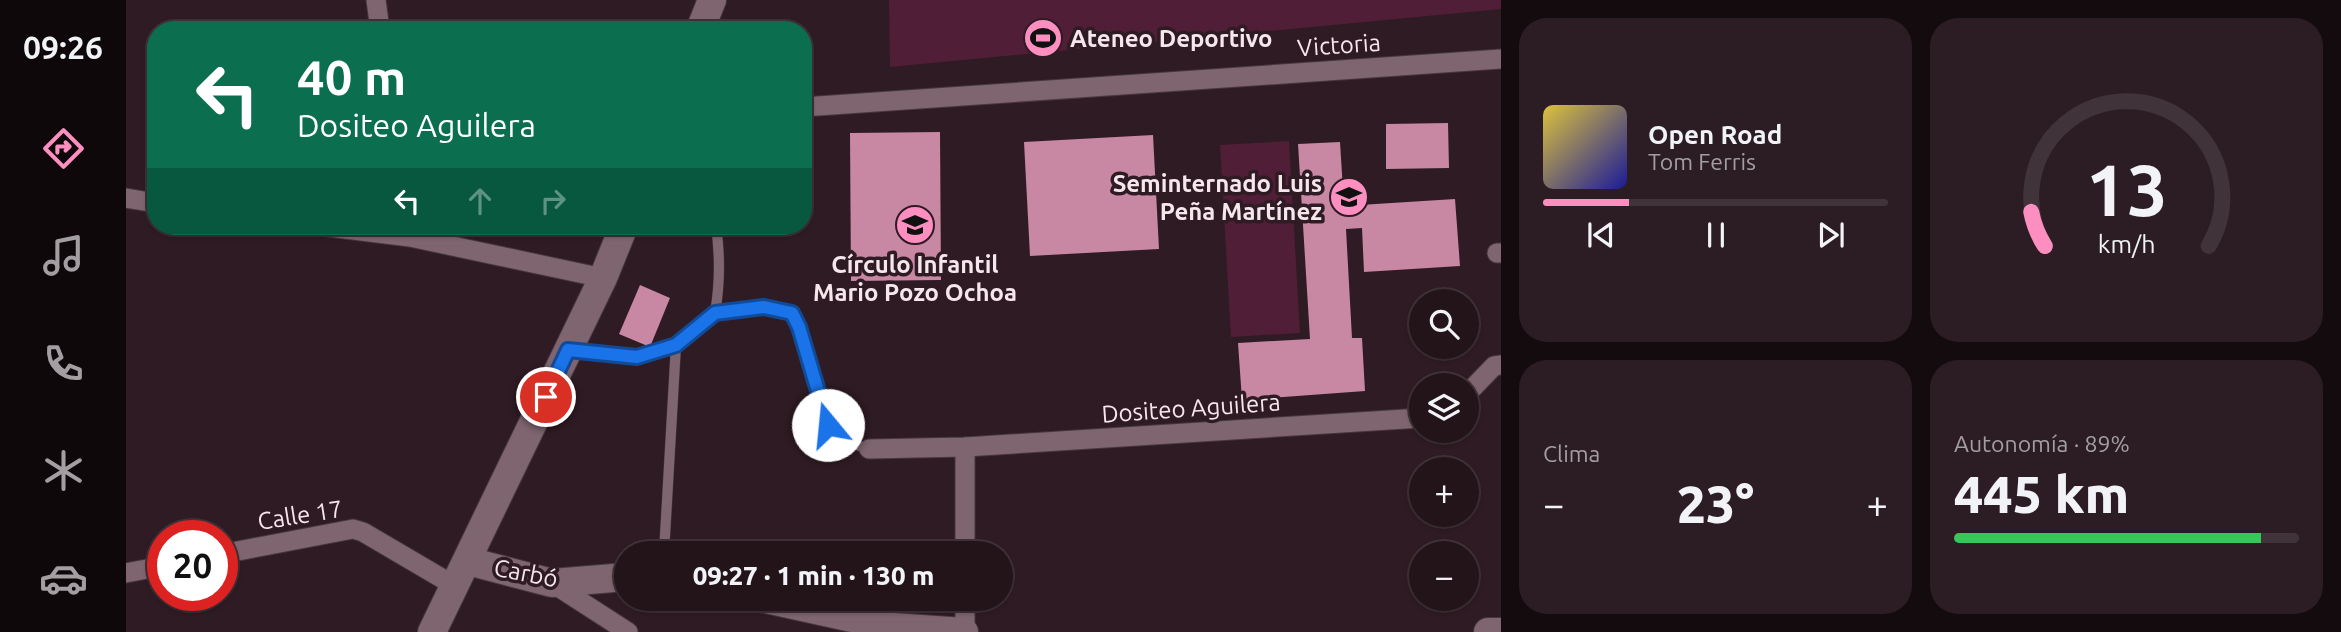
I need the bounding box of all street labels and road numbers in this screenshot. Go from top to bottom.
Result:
street label: Victoria [1296,29,1382,61]
street label: Dositeo Aguilera [1101,388,1281,428]
street label: Calle 17 [256,495,344,535]
street label: Carbó [492,554,560,592]

